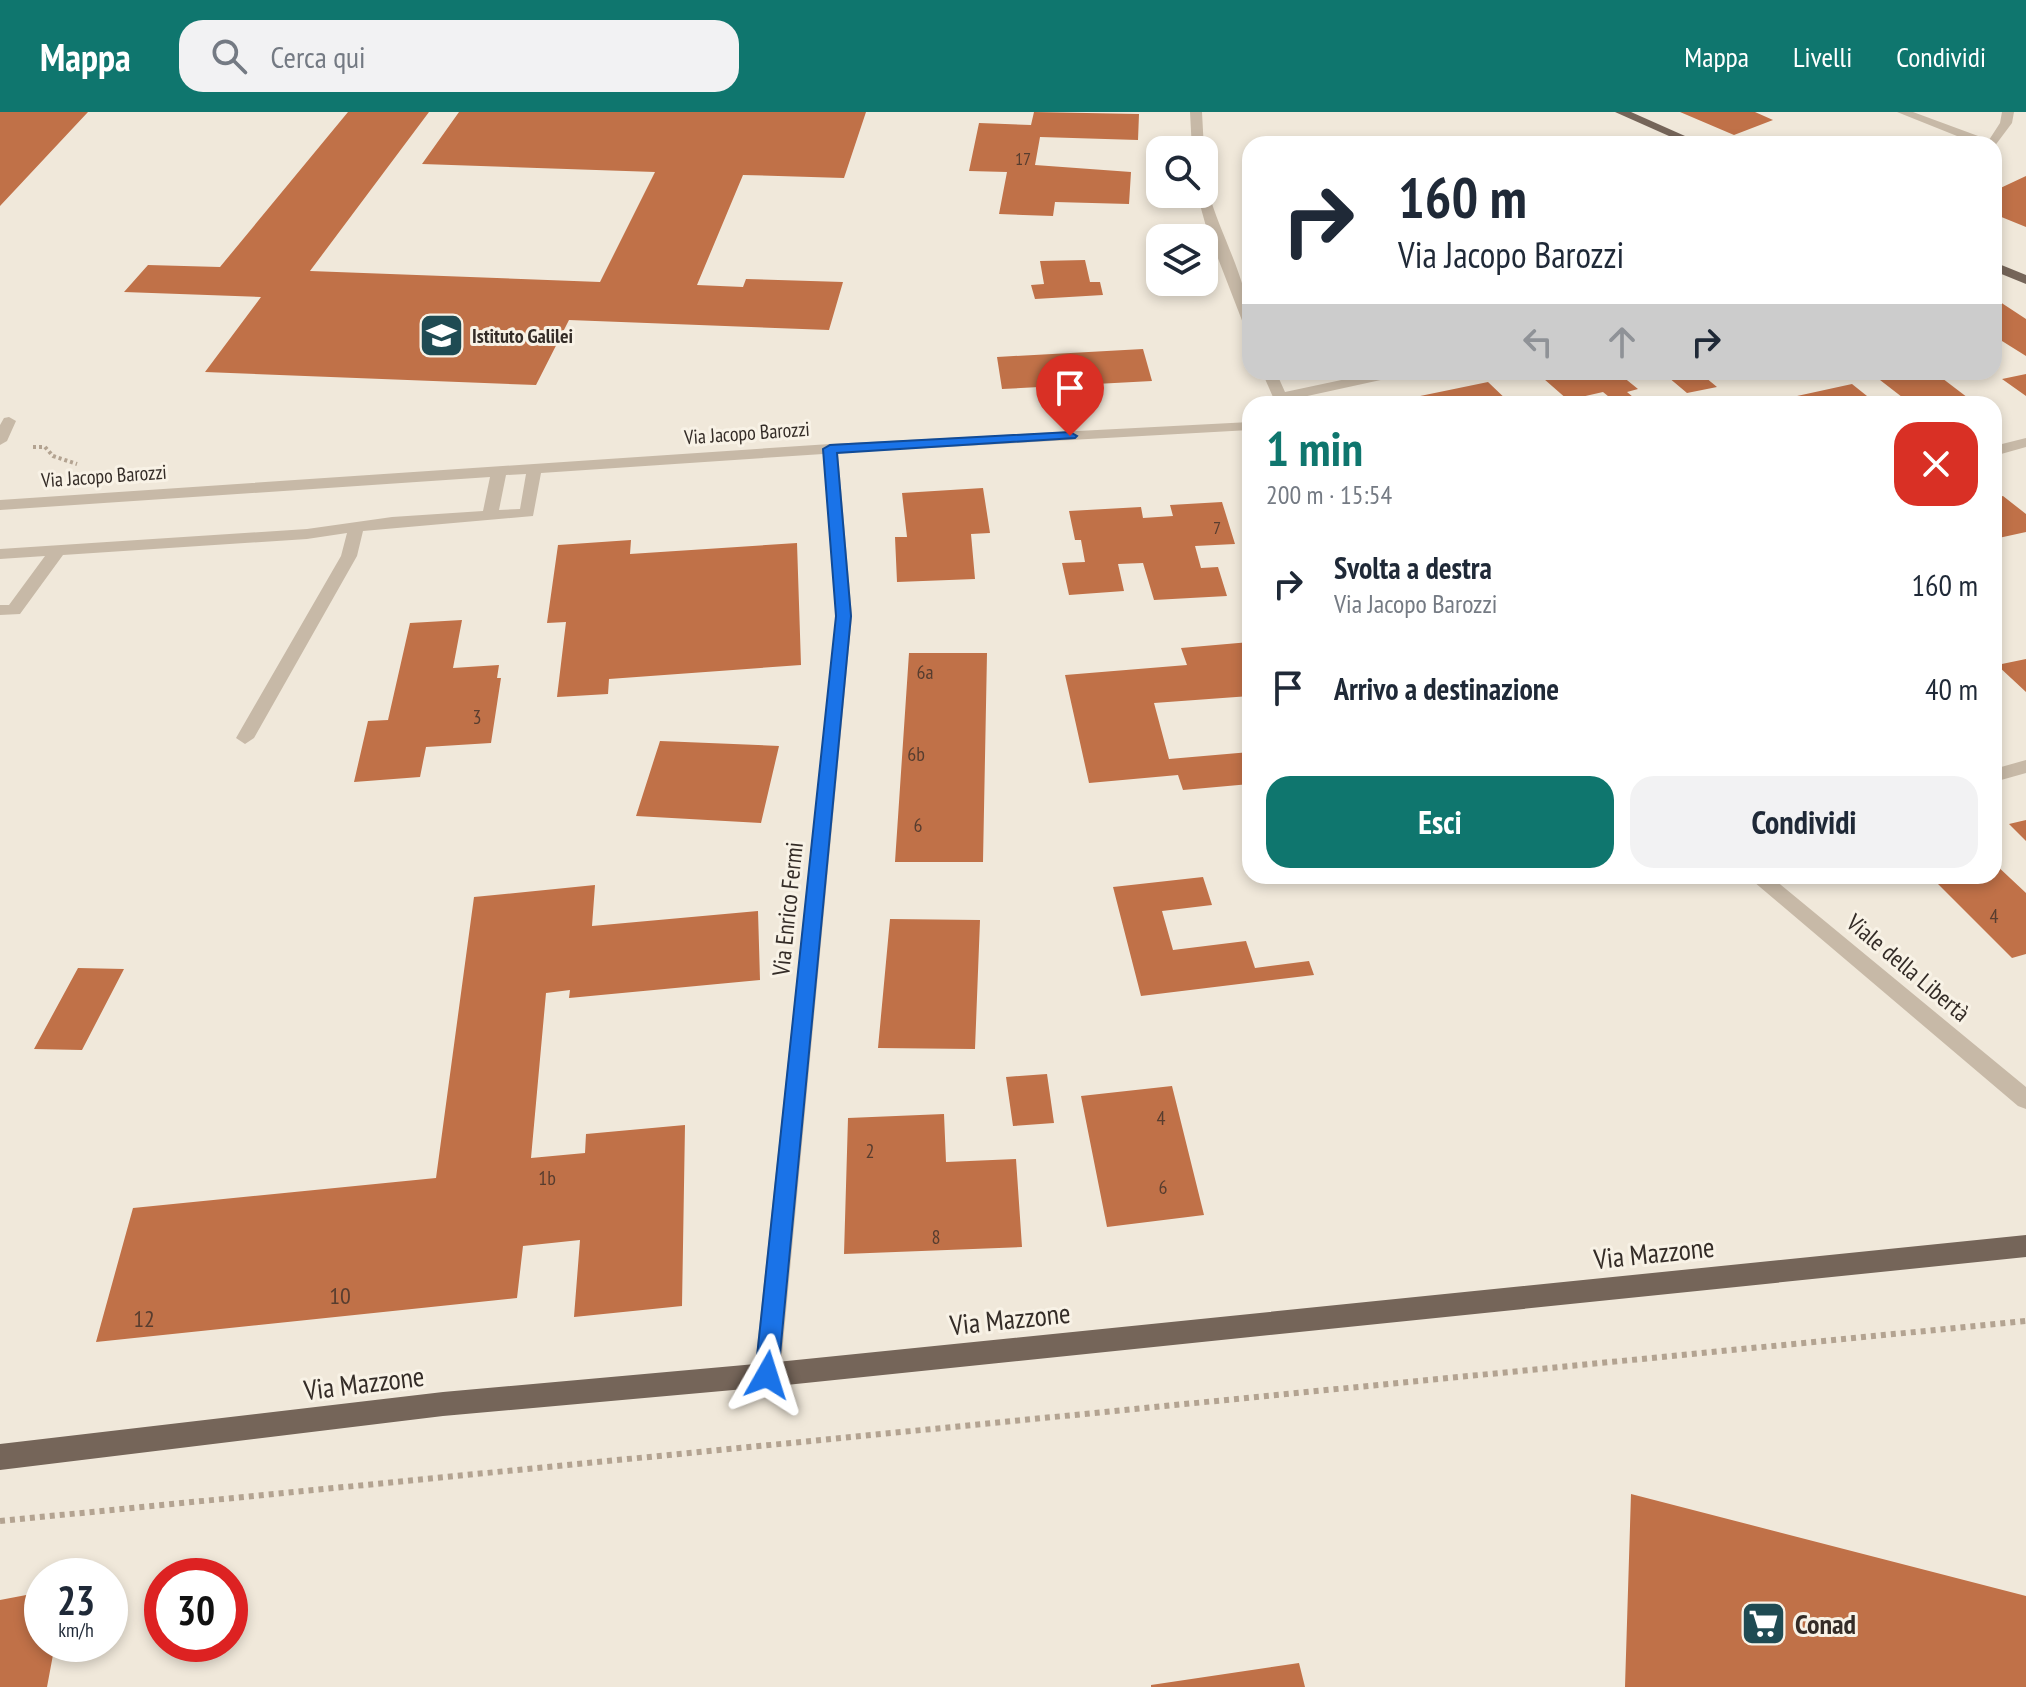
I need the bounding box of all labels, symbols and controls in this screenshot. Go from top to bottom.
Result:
search box [179,20,739,92]
text: Mappa [40,32,131,81]
icon: search [207,34,251,78]
text: Cerca qui [271,37,366,76]
text: Mappa [1684,38,1749,75]
text: Livelli [1793,38,1852,75]
text: Condividi [1896,38,1986,75]
map controls [1146,136,1218,296]
button: search [1146,136,1218,208]
house number: 17 [1015,147,1031,170]
text: 160 m [1398,161,1527,233]
icon: right [1266,168,1370,272]
button: layers [1146,224,1218,296]
text: Via Jacopo Barozzi [1398,231,1624,278]
school or university icon: Istituto Galilei [417,312,465,360]
icon: left [1516,320,1560,364]
icon: ahead [1600,320,1644,364]
icon: right [1684,320,1728,364]
place label: Istituto Galilei [472,323,573,349]
pin [1036,354,1104,436]
icon: arrive [1048,366,1092,410]
street label: Via Jacopo Barozzi [682,416,811,450]
text: 1 min [1266,417,1363,479]
button: close [1894,422,1978,506]
street label: Via Jacopo Barozzi [39,459,168,493]
text: 200 m · 15:54 [1266,478,1392,511]
house number: 7 [1213,516,1221,539]
text: Svolta a destra [1334,548,1492,587]
icon: right [1266,562,1310,606]
text: 160 m [1912,565,1978,604]
text: Via Jacopo Barozzi [1334,587,1497,620]
house number: 6a [917,659,934,685]
icon: arrive [1266,666,1310,710]
text: Arrivo a destinazione [1334,669,1559,708]
text: 40 m [1925,669,1978,708]
house number: 3 [473,704,482,730]
house number: 6b [907,741,925,767]
button: Esci [1266,776,1614,868]
button: Condividi [1630,776,1978,868]
house number: 6 [914,812,923,838]
street label: Via Enrico Fermi [765,840,810,978]
house number: 4 [1990,903,1999,929]
street label: Viale della Libertà [1840,906,1976,1028]
house number: 4 [1157,1105,1166,1131]
house number: 2 [866,1138,875,1164]
house number: 1b [538,1165,556,1191]
house number: 6 [1159,1174,1168,1200]
house number: 8 [932,1224,941,1250]
street label: Via Mazzone [1591,1228,1716,1277]
house number: 10 [329,1280,351,1311]
street label: Via Mazzone [947,1294,1072,1343]
house number: 12 [133,1303,155,1334]
position arrow [725,1333,809,1417]
street label: Via Mazzone [301,1357,426,1408]
speed limit sign: 30 [144,1558,248,1662]
text: 23 [57,1574,95,1626]
supermarket icon: Conad [1740,1600,1788,1648]
place label: Conad [1795,1605,1856,1642]
text: km/h [58,1617,94,1643]

